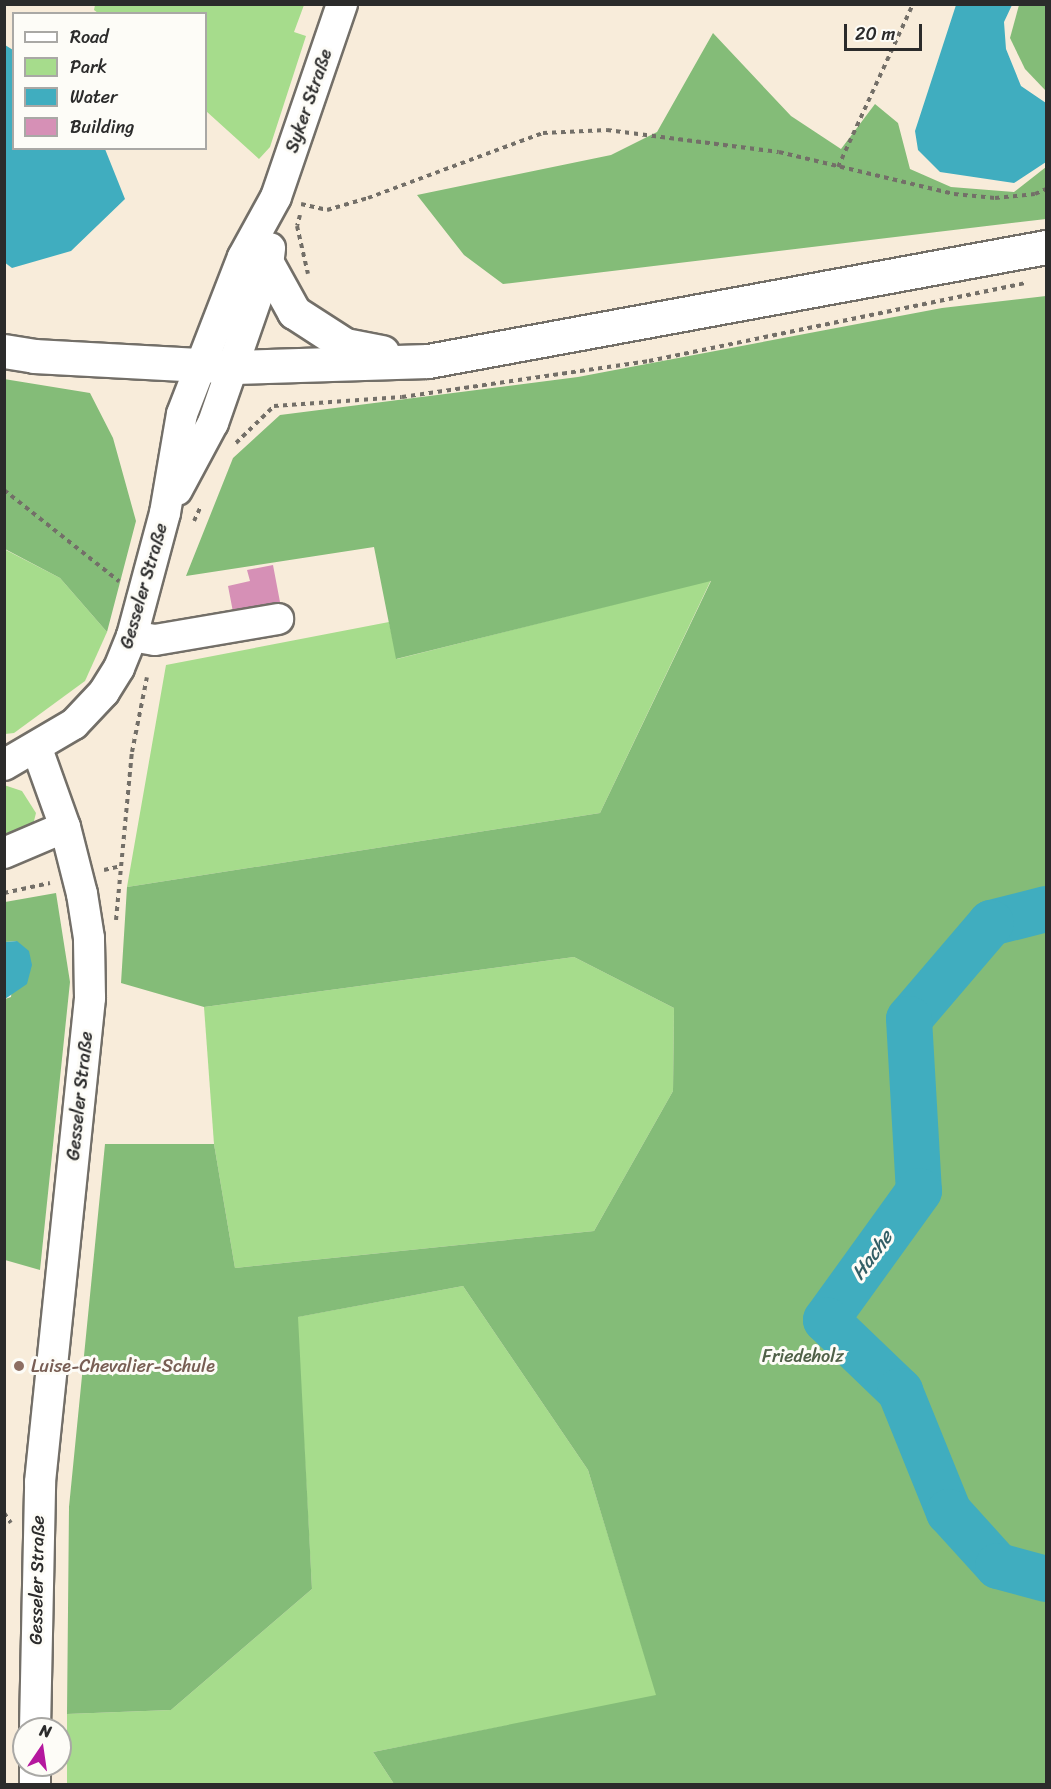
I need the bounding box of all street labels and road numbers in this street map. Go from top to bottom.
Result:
street label: Syker Straße [281,46,337,156]
street label: Gesseler Straße [116,521,172,651]
street label: Gesseler Straße [62,1031,98,1161]
street label: Gesseler Straße [25,1515,49,1645]

